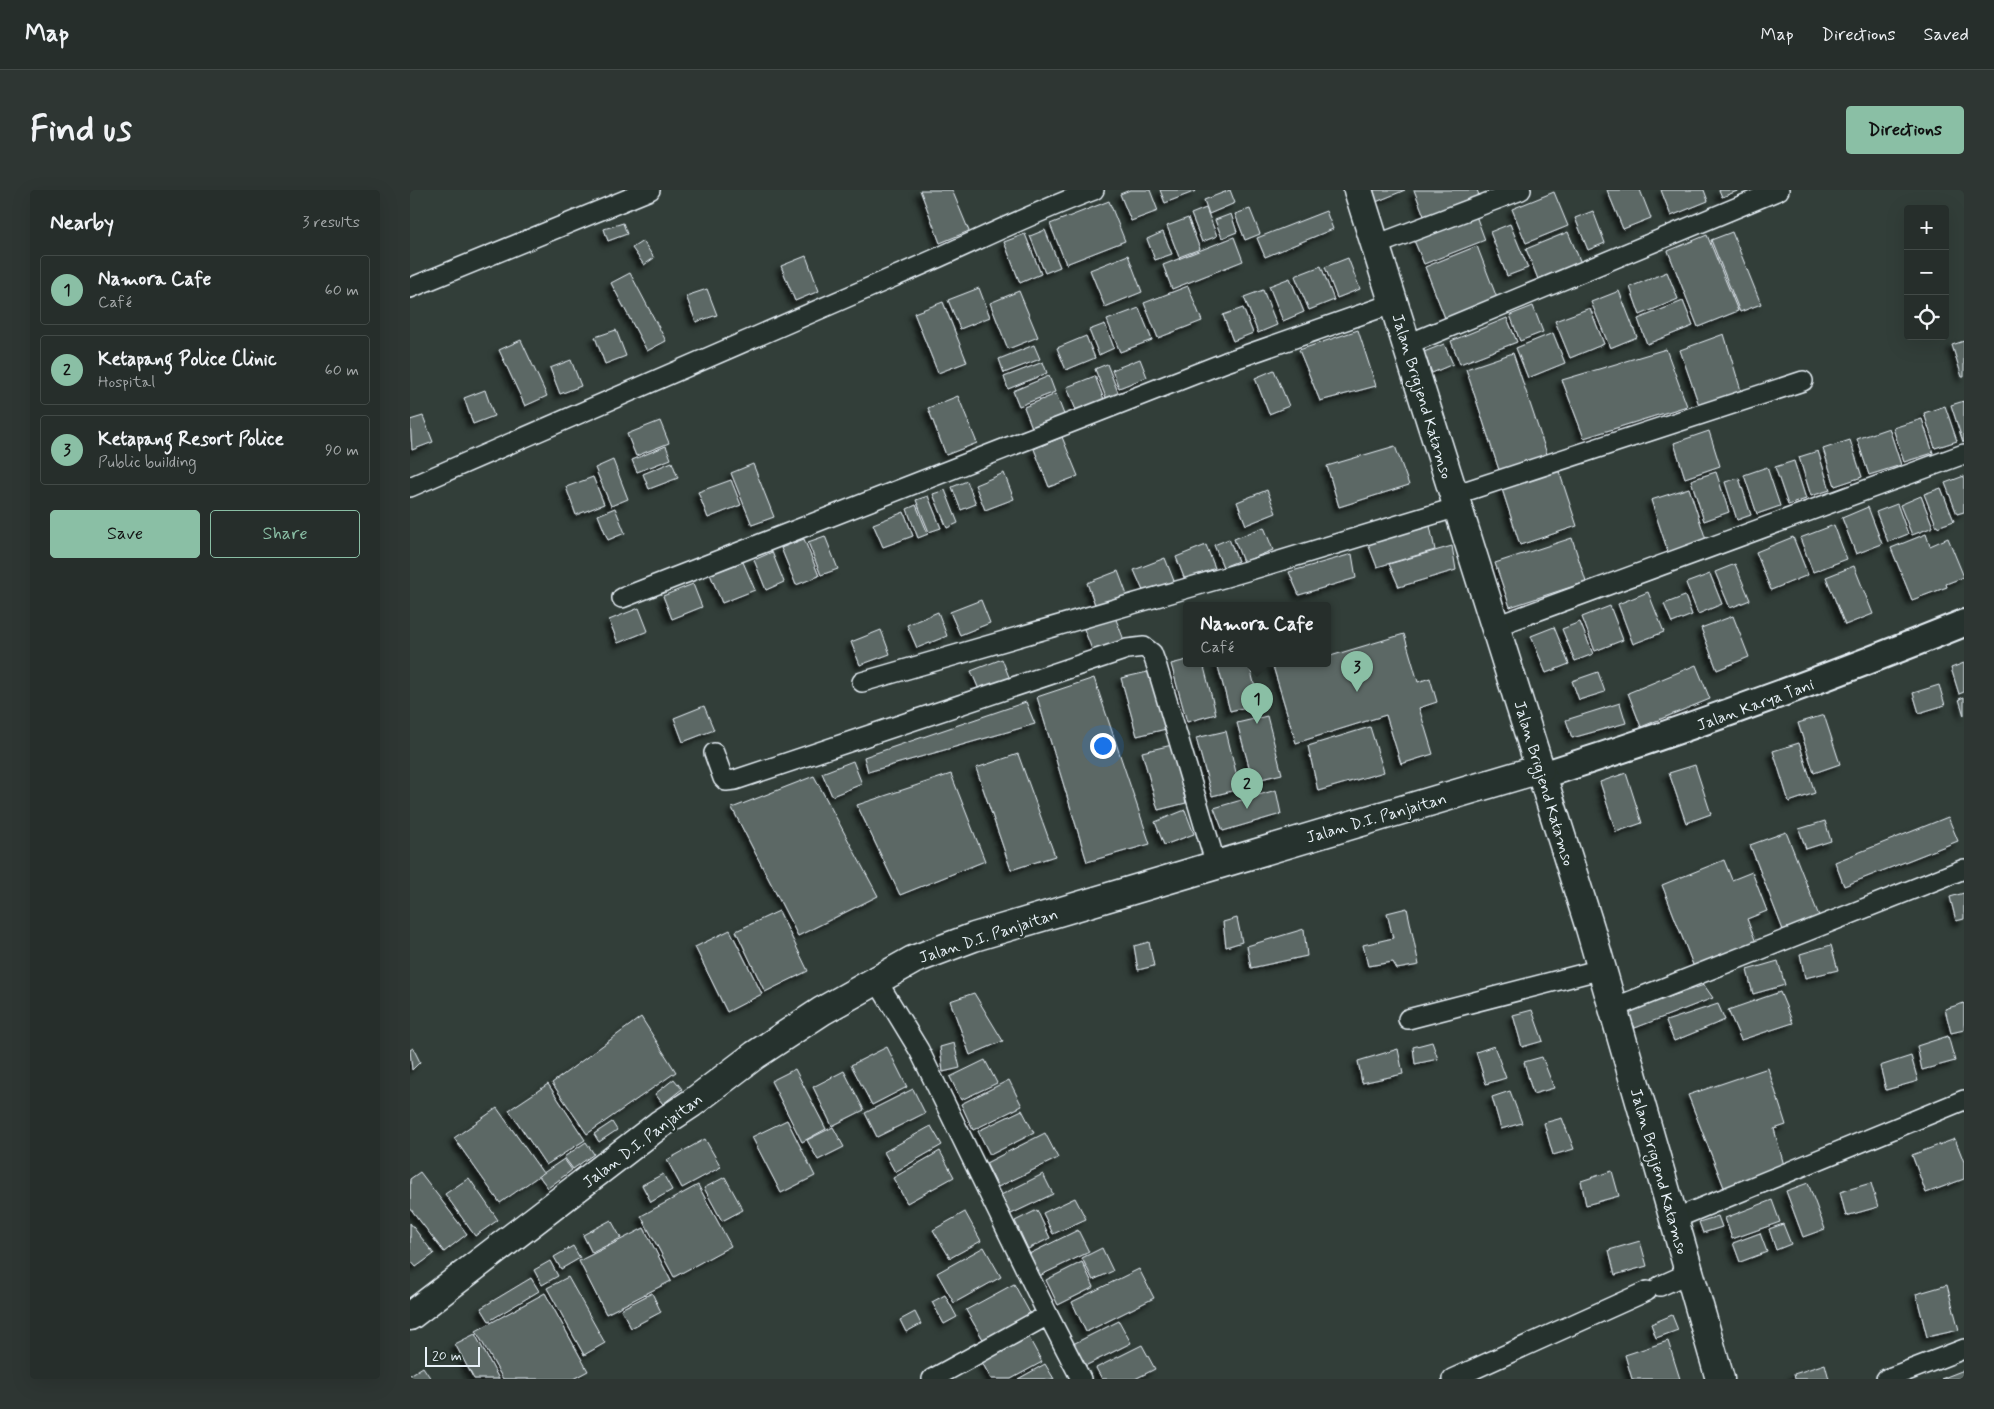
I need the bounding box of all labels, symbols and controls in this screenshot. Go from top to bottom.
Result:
text: Map [25,19,69,50]
text: Map [1761,23,1794,47]
text: Directions [1822,23,1896,47]
text: Saved [1924,23,1969,47]
button: Directions [1846,106,1964,154]
text: Find us [30,107,132,153]
map controls [1904,205,1949,340]
button: + [1904,205,1949,250]
text: Nearby [50,209,114,237]
text: 3 results [302,212,360,233]
button: − [1904,250,1949,295]
text: Namora Cafe [98,267,211,292]
text: 1 [63,280,71,301]
text: 60 m [325,280,359,301]
text: Café [98,292,132,313]
button: locate [1904,295,1949,340]
street label: Jalan Brigjend Katamso [1385,311,1457,482]
text: Ketapang Police Clinic [98,347,277,372]
text: 2 [63,360,71,381]
text: 60 m [325,360,359,381]
text: Hospital [98,372,155,393]
text: Ketapang Resort Police [98,427,284,452]
text: 3 [63,440,71,461]
text: 90 m [325,440,359,461]
text: Public building [98,452,197,473]
button: Save [50,510,200,558]
button: Share [210,510,360,558]
popup [1183,602,1331,667]
text: Namora Cafe [1200,612,1314,637]
text: Café [1200,637,1234,658]
pin: 3 [1341,651,1373,692]
street label: Jalan Karya Tani [1694,674,1817,736]
pin: 1 [1241,683,1273,724]
street label: Jalan Brigjend Katamso [1507,698,1579,869]
your location [1090,733,1116,759]
pin: 2 [1231,768,1263,809]
street label: Jalan D.I. Panjaitan [1304,788,1449,849]
street label: Jalan D.I. Panjaitan [916,904,1061,969]
street label: Jalan Brigjend Katamso [1624,1086,1692,1257]
street label: Jalan D.I. Panjaitan [579,1089,707,1193]
scale bar [425,1344,480,1367]
text: 20 m [432,1347,462,1365]

